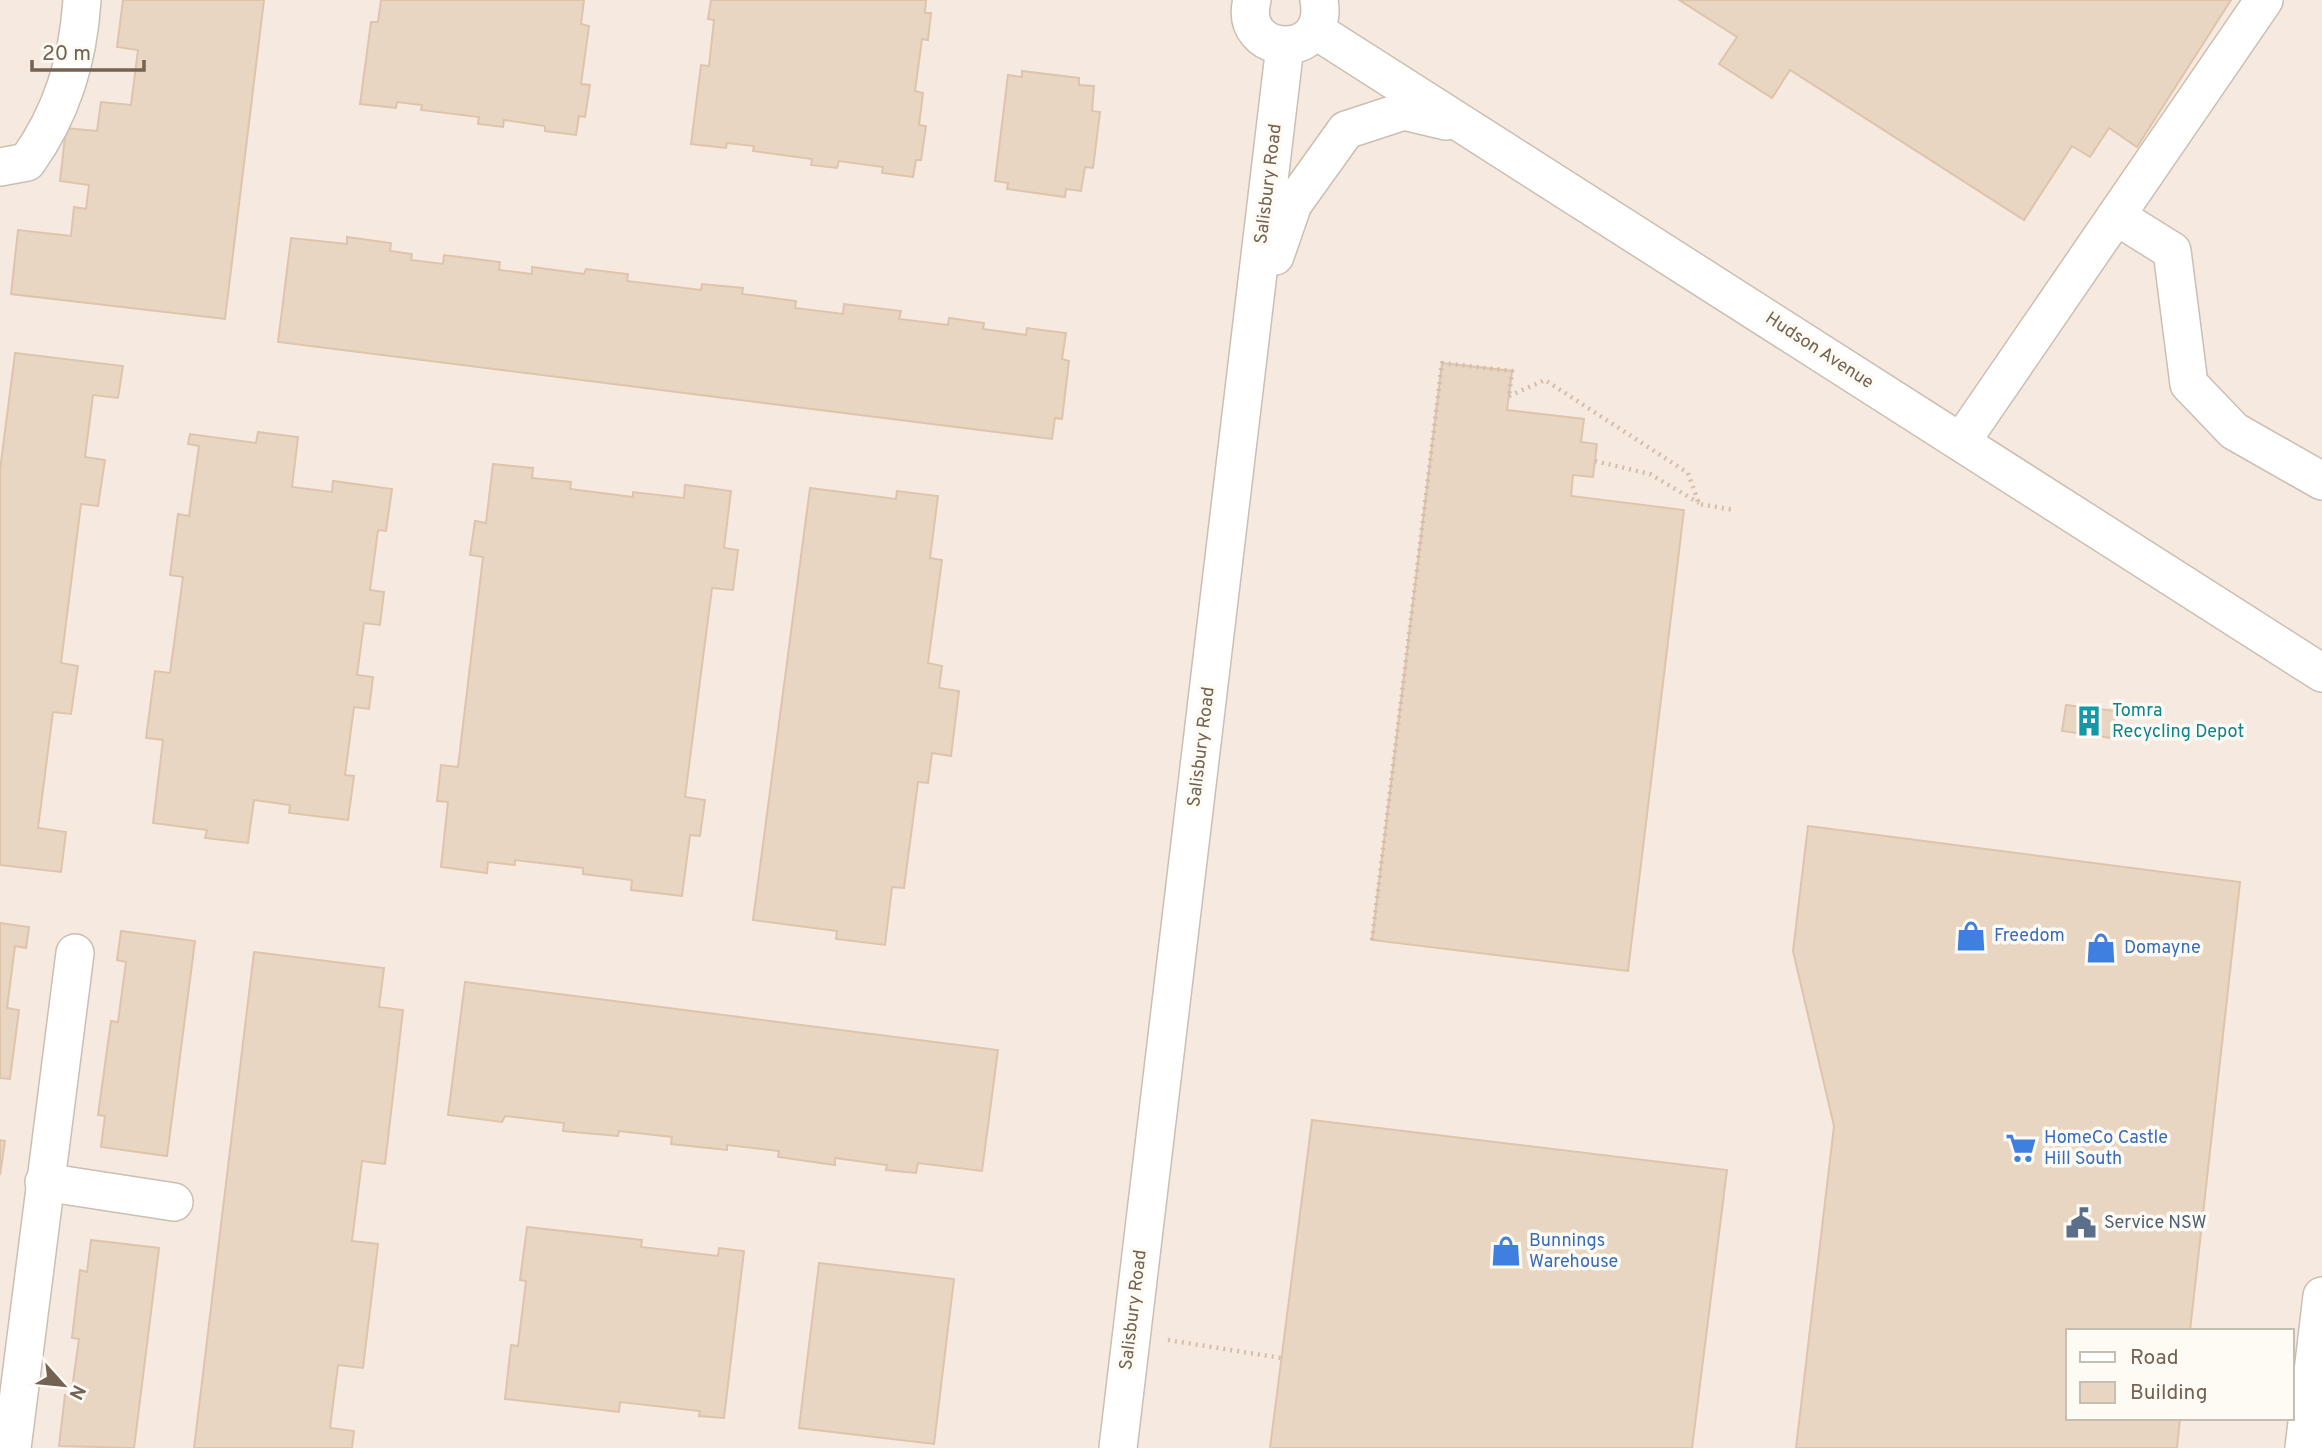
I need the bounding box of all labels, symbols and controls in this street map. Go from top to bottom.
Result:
scale bar [32,28,144,72]
text: 20 m [42,41,91,68]
street label: Salisbury Road [1250,123,1288,245]
street label: Hudson Avenue [1760,307,1878,395]
street label: Salisbury Road [1183,686,1221,808]
place label: Tomra Recycling Depot [2112,700,2244,744]
building icon: Tomra Recycling Depot [2072,704,2106,738]
shop icon: Freedom [1954,919,1988,953]
place label: Freedom [1994,925,2065,948]
shop icon: Domayne [2084,931,2118,965]
place label: Domayne [2124,937,2201,960]
place label: HomeCo Castle Hill South [2044,1127,2168,1171]
supermarket icon: HomeCo Castle Hill South [2004,1131,2038,1165]
public building icon: Service NSW [2064,1206,2098,1240]
place label: Service NSW [2104,1212,2207,1235]
place label: Bunnings Warehouse [1529,1230,1618,1274]
shop icon: Bunnings Warehouse [1489,1234,1523,1268]
street label: Salisbury Road [1115,1249,1153,1371]
legend [2066,1329,2294,1420]
text: Road [2130,1345,2179,1372]
north arrow [28,1350,98,1420]
text: N [63,1380,90,1403]
text: Building [2130,1380,2208,1407]

